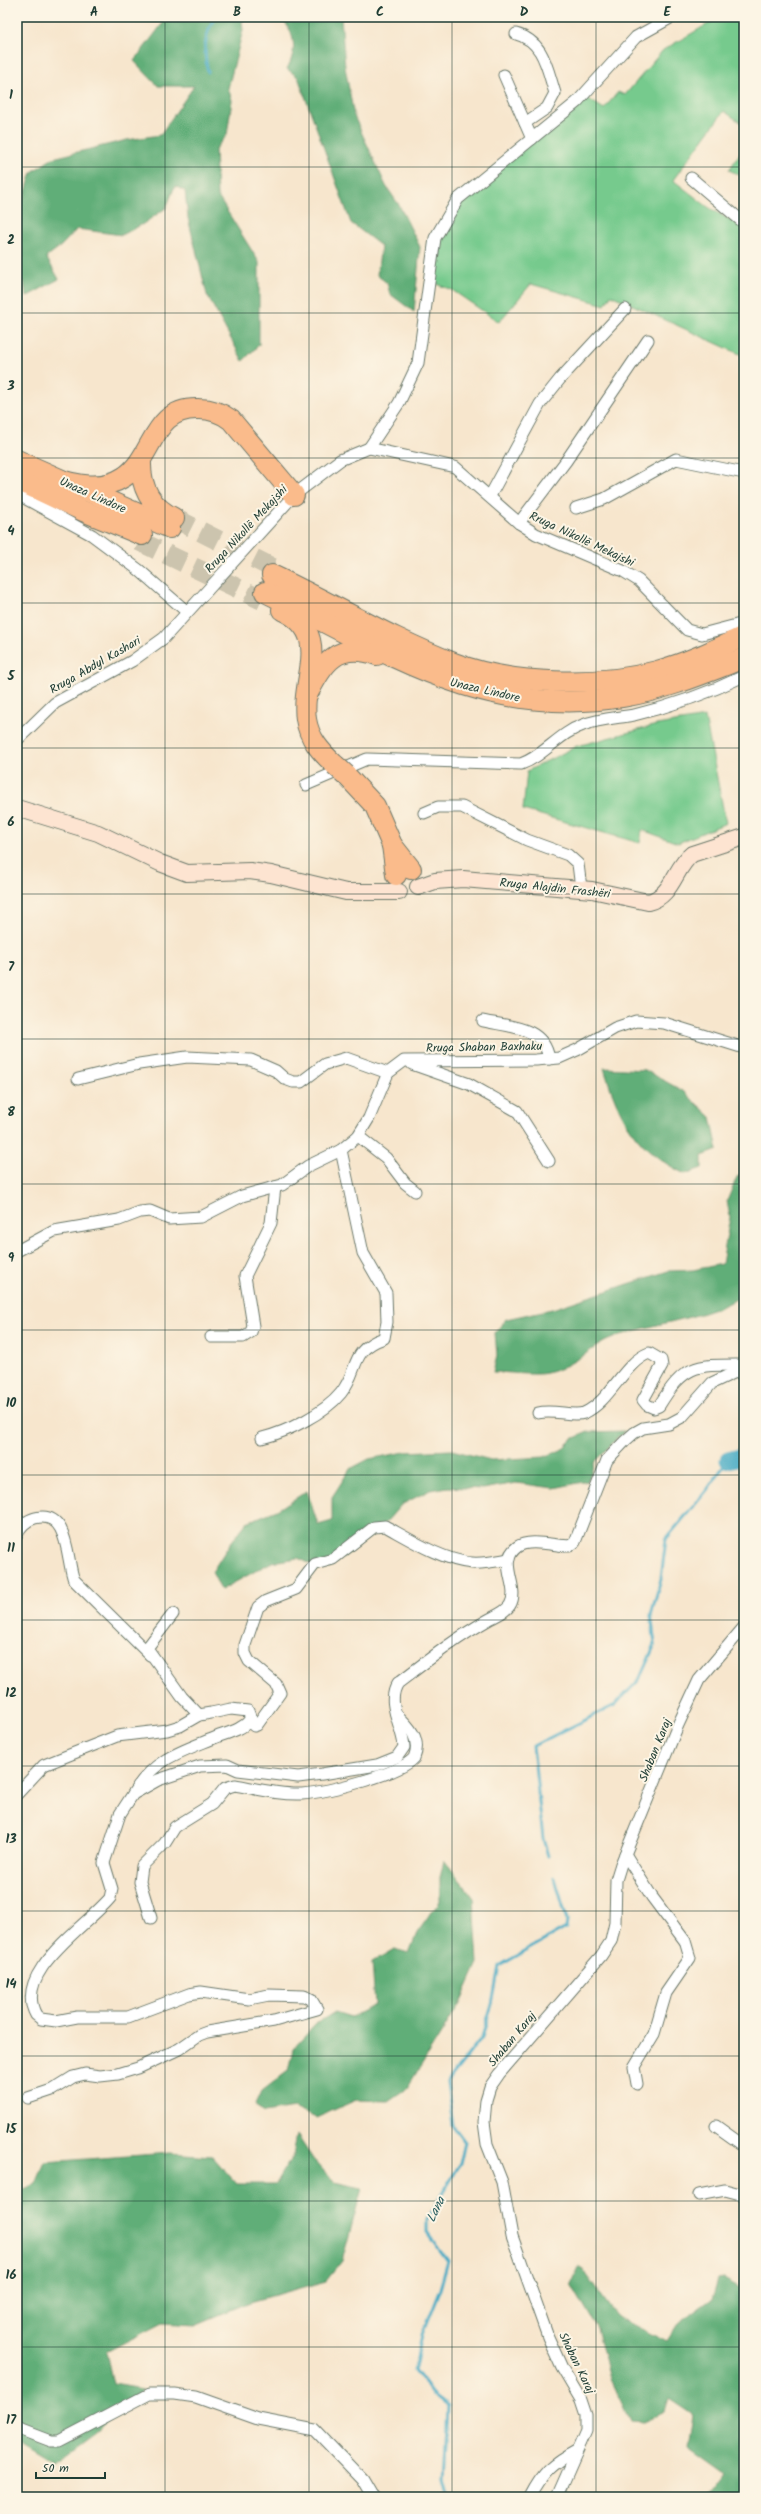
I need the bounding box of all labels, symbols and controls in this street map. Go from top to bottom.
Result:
text: A [90,2,98,23]
text: B [233,2,241,23]
text: C [376,2,384,23]
text: D [520,2,529,23]
text: E [663,2,671,23]
text: 1 [9,85,13,106]
text: 2 [7,230,15,251]
text: 3 [6,376,15,397]
street label: Unaza Lindore [56,472,130,519]
street label: Rruga Nikollë Mekajshi [200,480,293,578]
street label: Rruga Nikollë Mekajshi [526,507,639,573]
text: 4 [7,521,15,542]
street label: Rruga Abdyl Kashari [46,631,145,699]
text: 5 [7,666,16,687]
street label: Unaza Lindore [448,673,522,708]
text: 6 [7,812,15,833]
street label: Rruga Alajdin Frashëri [499,873,612,904]
text: 7 [8,957,15,978]
street label: Rruga Shaban Baxhaku [426,1037,543,1058]
text: 8 [7,1102,15,1123]
text: 9 [8,1248,15,1269]
text: 10 [6,1393,17,1414]
text: 11 [7,1538,15,1559]
text: 12 [5,1683,17,1704]
street label: Shaban Karaj [634,1715,677,1785]
text: 13 [5,1829,17,1850]
text: 14 [5,1974,17,1995]
street label: Shaban Karaj [484,2007,542,2071]
text: 15 [6,2119,18,2140]
water label: Lana [421,2192,452,2226]
text: 16 [6,2265,16,2286]
street label: Shaban Karaj [553,2329,600,2398]
text: 17 [6,2410,17,2431]
scale bar [36,2454,105,2480]
text: 50 m [42,2459,69,2478]

